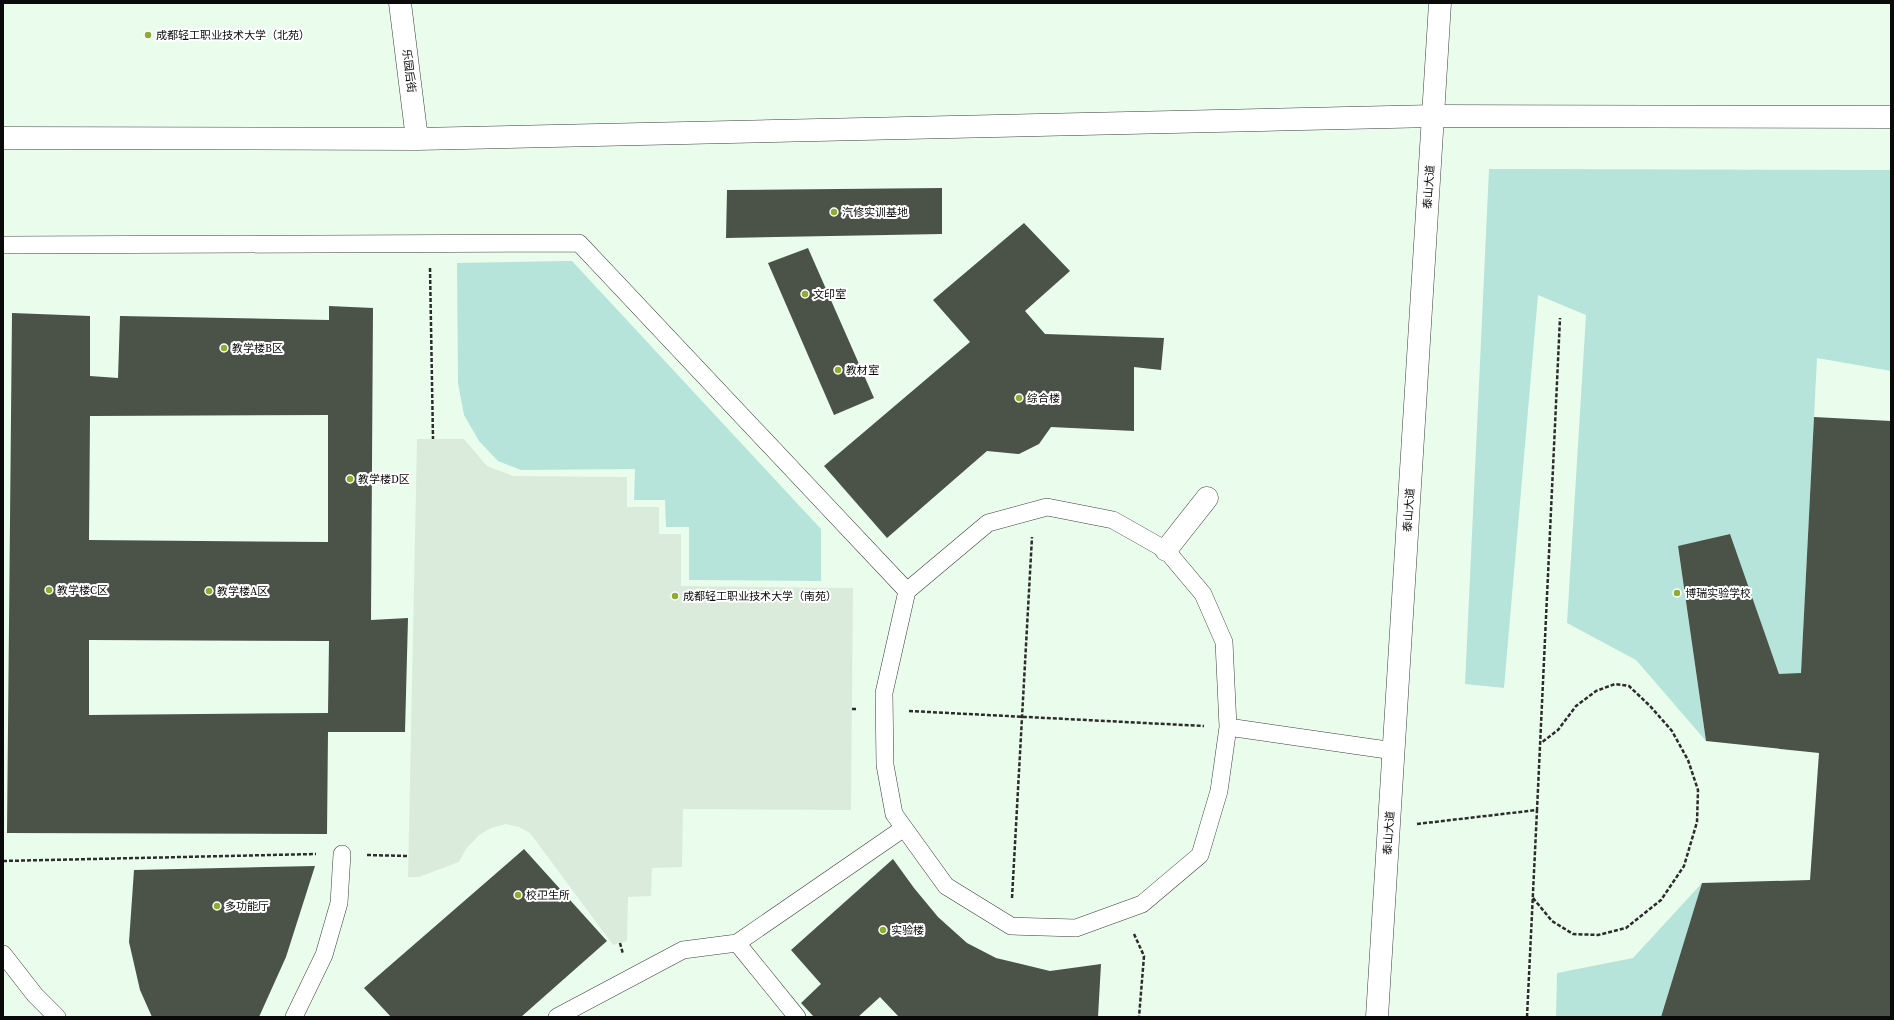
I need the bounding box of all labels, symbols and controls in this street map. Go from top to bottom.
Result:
place label: 成都轻工职业技术大学（北苑） [156,28,310,43]
marker: 成都轻工职业技术大学（北苑） [143,30,153,40]
street label: 乐园后街 [399,48,419,94]
street label: 泰山大道 [1420,165,1438,209]
place label: 汽修实训基地 [842,205,908,220]
marker: 汽修实训基地 [829,207,839,217]
place label: 文印室 [813,287,846,302]
marker: 文印室 [800,289,810,299]
place label: 教学楼B区 [232,341,283,356]
marker: 教学楼B区 [219,343,229,353]
place label: 教材室 [846,363,879,378]
marker: 教材室 [833,365,843,375]
place label: 综合楼 [1027,391,1060,406]
marker: 综合楼 [1014,393,1024,403]
place label: 教学楼D区 [358,472,410,487]
marker: 教学楼D区 [345,474,355,484]
street label: 泰山大道 [1400,488,1418,532]
place label: 教学楼C区 [57,583,108,598]
place label: 教学楼A区 [217,584,268,599]
marker: 教学楼C区 [44,585,54,595]
marker: 教学楼A区 [204,586,214,596]
place label: 博瑞实验学校 [1685,586,1751,601]
marker: 博瑞实验学校 [1672,588,1682,598]
place label: 成都轻工职业技术大学（南苑） [683,589,837,604]
marker: 成都轻工职业技术大学（南苑） [670,591,680,601]
street label: 泰山大道 [1380,811,1398,855]
place label: 校卫生所 [526,888,570,903]
marker: 校卫生所 [513,890,523,900]
place label: 多功能厅 [225,899,269,914]
marker: 多功能厅 [212,901,222,911]
place label: 实验楼 [891,923,924,938]
marker: 实验楼 [878,925,888,935]

